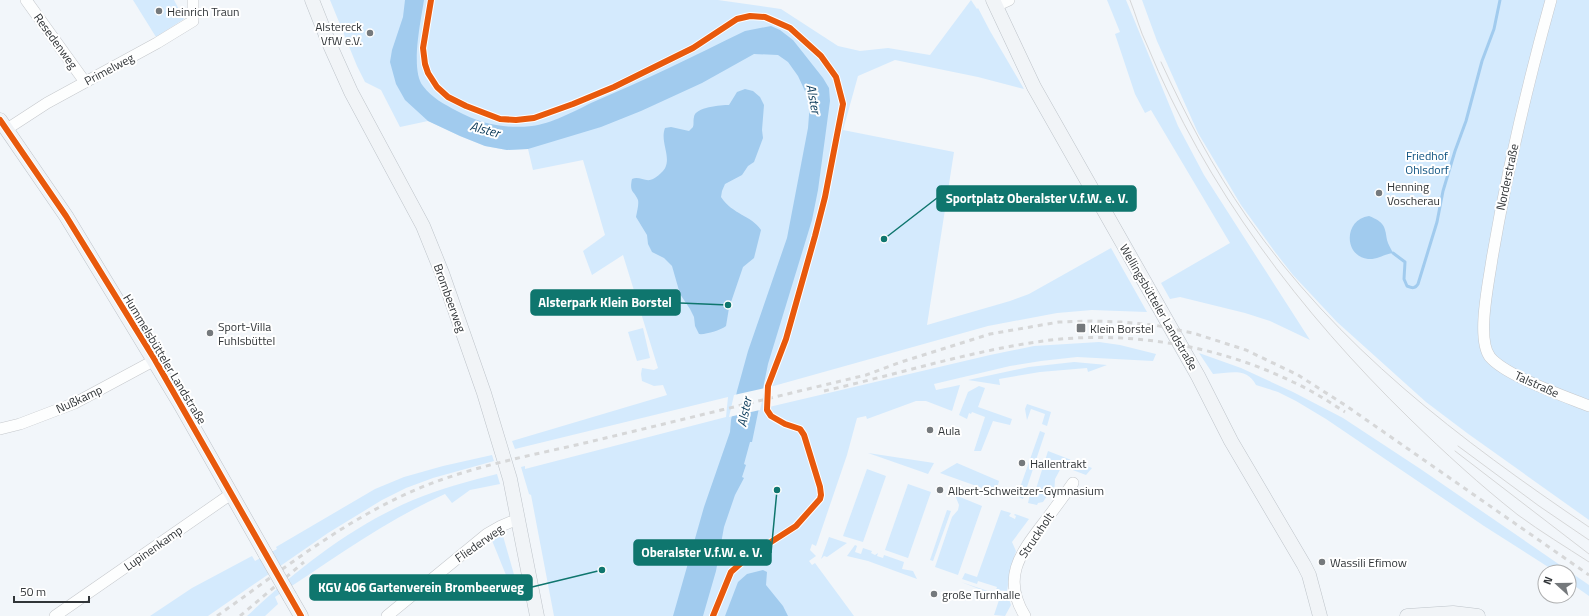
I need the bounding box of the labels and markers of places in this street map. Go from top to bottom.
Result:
place label: Heinrich Traun [167,2,240,21]
marker: Heinrich Traun [154,6,164,16]
place label: Alstereck VfW e.V. [315,17,362,50]
marker: Alstereck VfW e.V. [365,28,375,38]
place label: Henning Voscherau [1387,177,1440,210]
callout: Sportplatz Oberalster V.f.W. e. V. [937,186,1136,211]
marker: Henning Voscherau [1374,188,1384,198]
callout: Alsterpark Klein Borstel [531,290,680,315]
place label: Sport-Villa Fuhlsbüttel [218,317,275,350]
place label: Klein Borstel [1090,319,1154,338]
marker: Klein Borstel [1075,322,1087,334]
marker: Sport-Villa Fuhlsbüttel [205,328,215,338]
place label: Aula [938,421,960,440]
marker: Aula [925,425,935,435]
place label: Hallentrakt [1030,454,1087,473]
marker: Hallentrakt [1017,458,1027,468]
place label: Albert-Schweitzer-Gymnasium [948,481,1104,500]
marker: Albert-Schweitzer-Gymnasium [935,485,945,495]
callout: Oberalster V.f.W. e. V. [634,540,771,565]
place label: Wassili Efimow [1330,553,1407,572]
marker: Wassili Efimow [1317,557,1327,567]
callout: KGV 406 Gartenverein Brombeerweg [310,575,532,600]
place label: große Turnhalle [942,585,1020,604]
marker: große Turnhalle [929,589,939,599]

